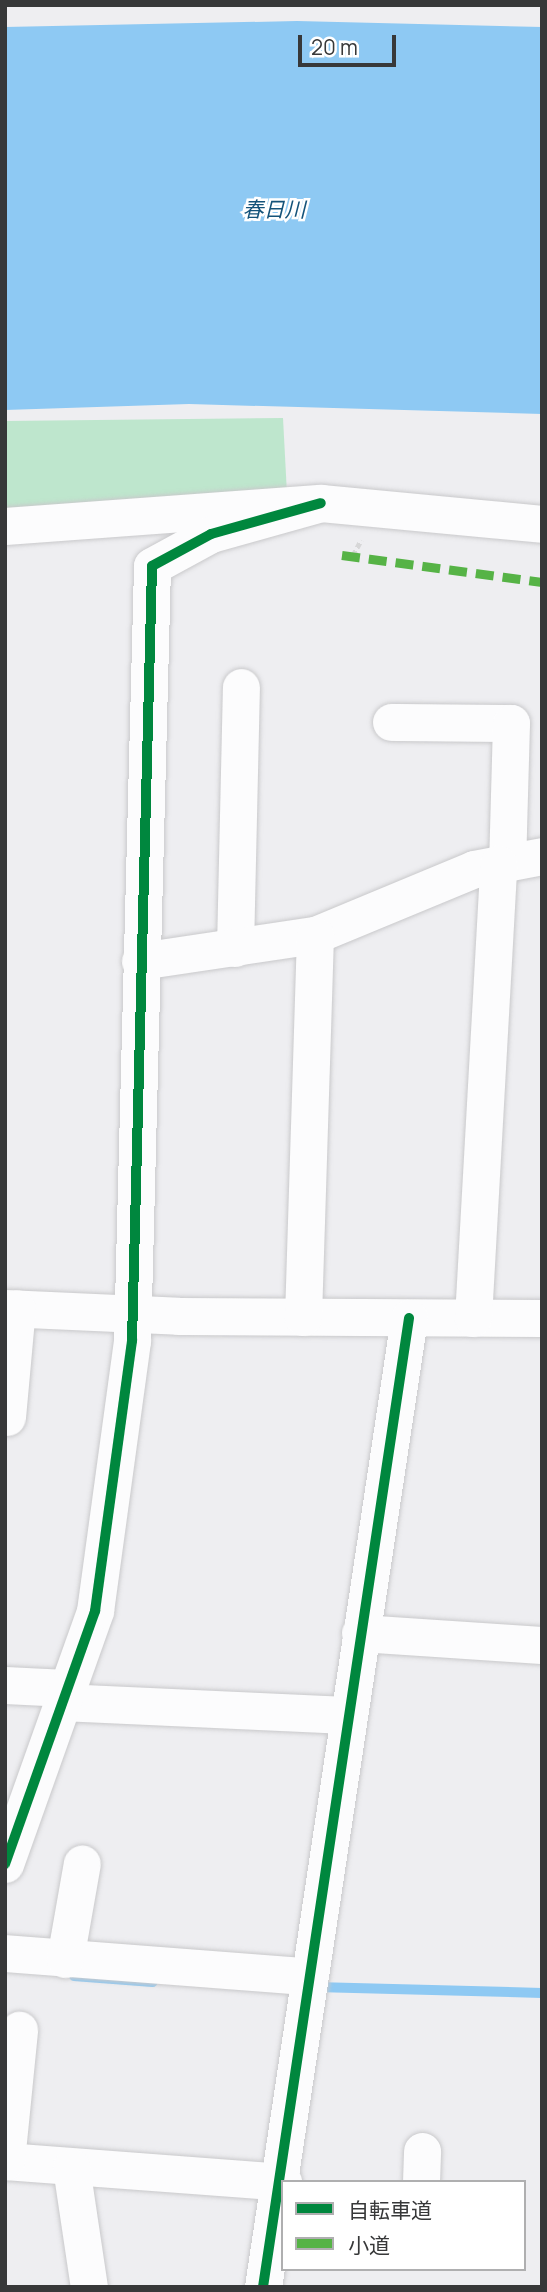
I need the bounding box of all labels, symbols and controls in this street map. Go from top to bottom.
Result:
scale bar [302,21,400,65]
text: 20 m [311,33,358,61]
water label: 春日川 [243,196,305,222]
legend [281,2180,526,2271]
text: 自転車道 [348,2196,432,2224]
text: 小道 [348,2231,390,2259]

